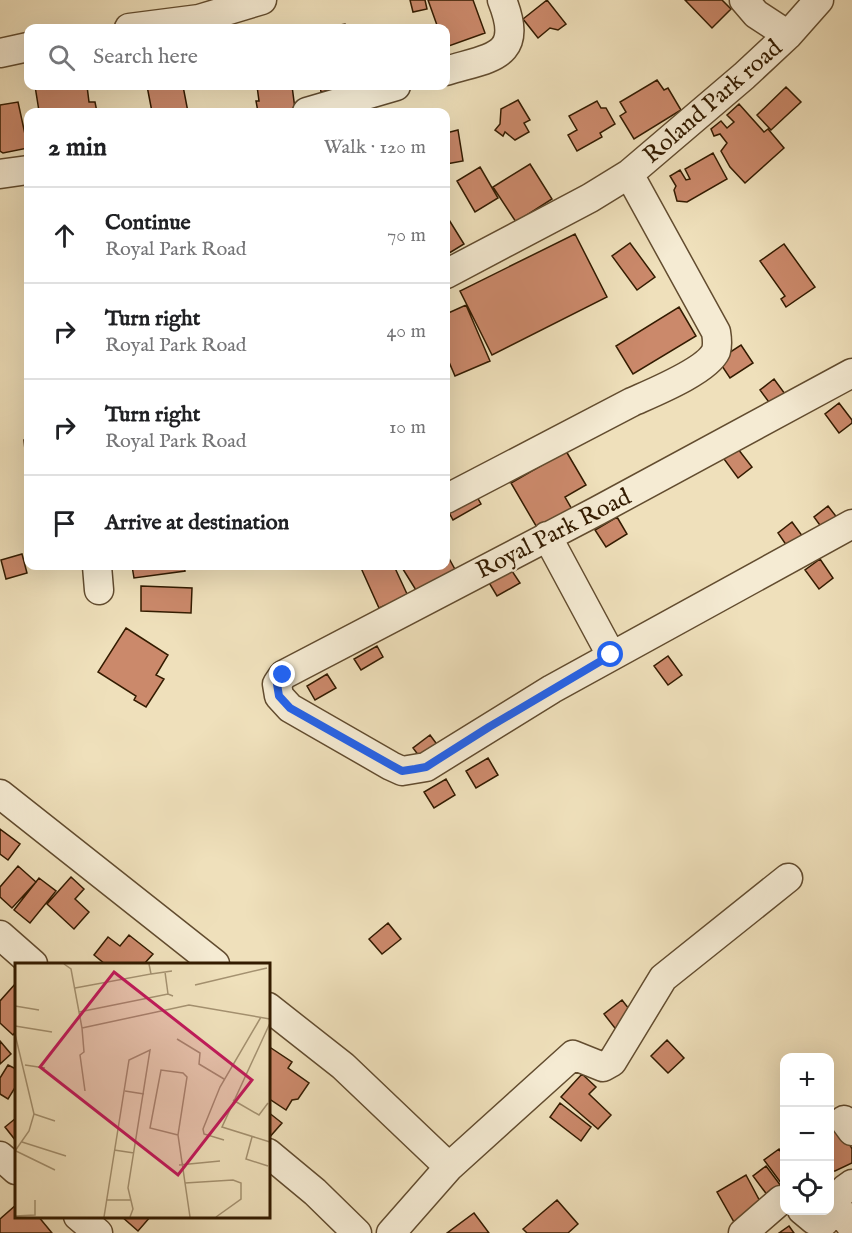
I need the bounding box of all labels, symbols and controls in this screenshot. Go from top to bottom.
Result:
search box [24,24,450,90]
street label: Roland Park road [637,33,789,171]
icon: search [45,41,78,74]
text: Search here [93,43,198,71]
text: 2 min [48,131,107,164]
text: Walk · 120 m [324,135,426,160]
text: Continue [105,209,191,237]
icon: ahead [48,219,81,252]
text: 70 m [387,223,426,248]
text: Royal Park Road [105,237,247,262]
text: Turn right [105,305,200,333]
icon: right [48,315,81,348]
text: 40 m [387,319,426,344]
text: Royal Park Road [105,333,247,358]
text: Turn right [105,401,200,429]
icon: right [48,411,81,444]
text: 10 m [389,415,426,440]
text: Royal Park Road [105,429,247,454]
street label: Royal Park Road [471,482,637,587]
icon: arrive [48,507,81,540]
text: Arrive at destination [105,509,289,537]
route start [597,641,623,667]
route end [269,661,295,687]
inset map [15,963,270,1218]
map controls [780,1053,834,1215]
button: + [780,1053,834,1107]
button: − [780,1107,834,1161]
button: locate [780,1161,834,1215]

